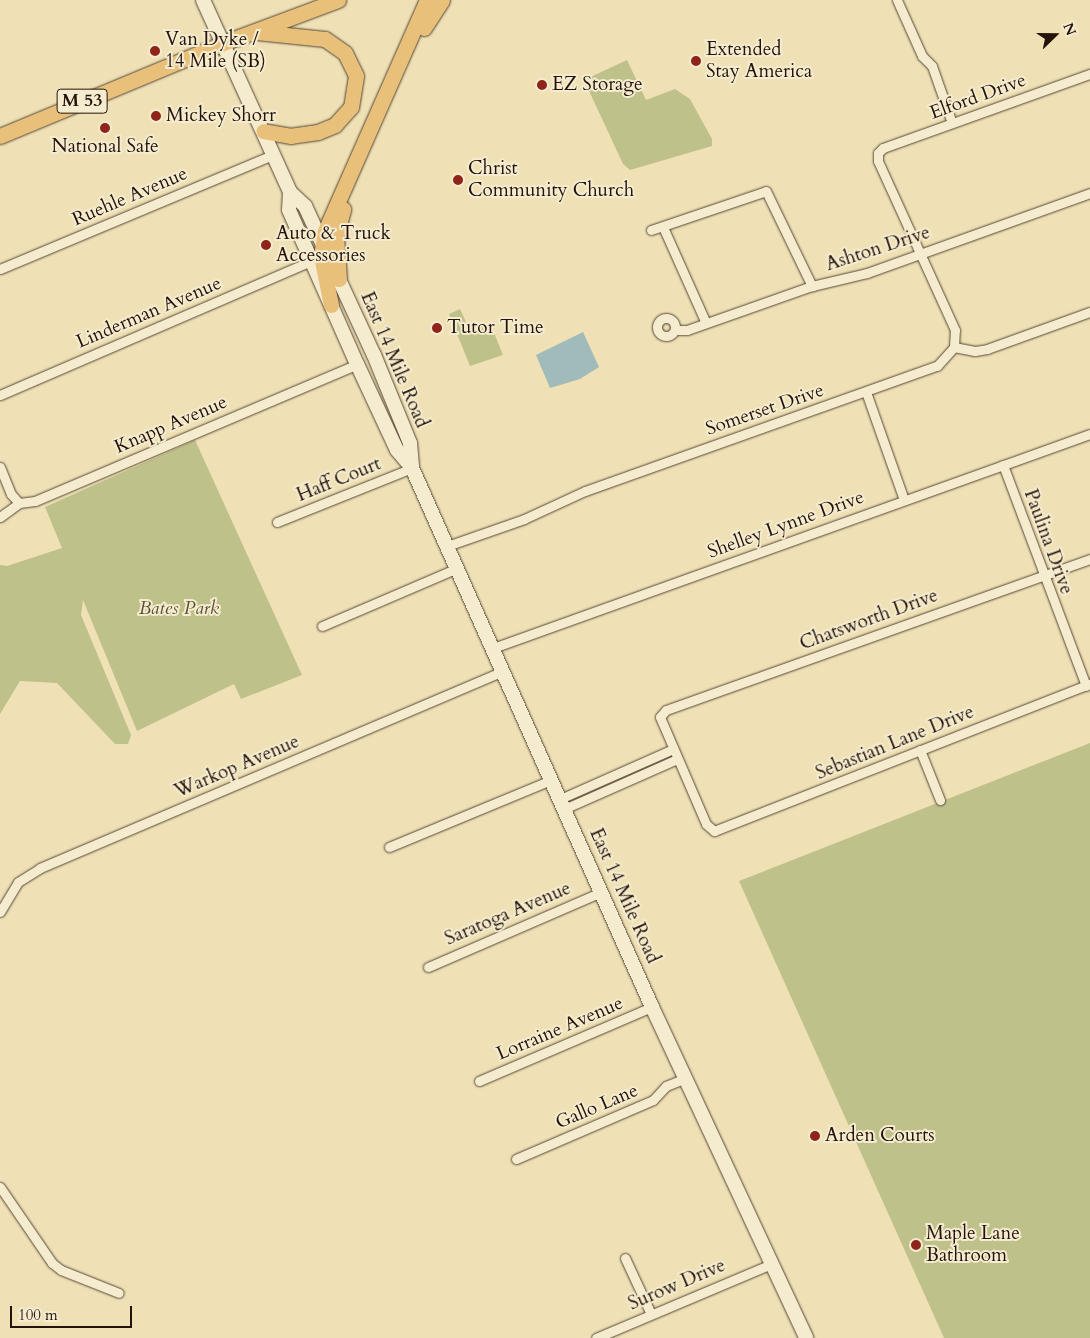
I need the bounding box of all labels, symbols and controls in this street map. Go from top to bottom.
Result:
north arrow [1030,10,1080,60]
text: N [1058,20,1080,38]
place label: Van Dyke / 14 Mile (SB) [165,29,266,73]
place label: Extended Stay America [706,39,812,83]
marker: Van Dyke / 14 Mile (SB) [149,45,161,57]
marker: Extended Stay America [690,55,702,67]
street label: Elford Drive [927,69,1029,125]
place label: EZ Storage [552,74,643,96]
marker: EZ Storage [536,79,548,91]
road number: M 53 [56,85,108,116]
place label: Mickey Shorr [166,105,276,127]
marker: Mickey Shorr [150,110,162,122]
marker: National Safe [99,122,111,134]
place label: National Safe [51,136,159,158]
place label: Christ Community Church [468,158,634,202]
street label: Ruehle Avenue [69,163,191,231]
marker: Christ Community Church [452,174,464,186]
street label: Ashton Drive [823,221,933,277]
place label: Auto & Truck Accessories [276,223,391,267]
marker: Auto & Truck Accessories [260,239,272,251]
street label: Linderman Avenue [73,272,225,354]
street label: East 14 Mile Road [355,289,433,431]
place label: Tutor Time [447,317,544,339]
marker: Tutor Time [431,322,443,334]
street label: Somerset Drive [703,379,827,441]
street label: Knapp Avenue [111,391,231,459]
street label: Haff Court [294,453,384,507]
street label: Shelley Lynne Drive [705,486,867,564]
street label: Paulina Drive [1018,486,1078,598]
street label: Chatsworth Drive [797,584,941,656]
park label: Bates Park [139,598,219,620]
street label: Sebastian Lane Drive [813,701,977,785]
street label: Warkop Avenue [171,730,303,804]
street label: East 14 Mile Road [584,825,664,967]
street label: Saratoga Avenue [442,877,574,951]
street label: Lorraine Avenue [493,992,627,1066]
street label: Gallo Lane [552,1079,642,1135]
place label: Arden Courts [825,1125,935,1147]
marker: Arden Courts [809,1130,821,1142]
place label: Maple Lane Bathroom [926,1223,1020,1267]
marker: Maple Lane Bathroom [910,1239,922,1251]
street label: Surow Drive [625,1254,729,1316]
scale bar [12,1296,135,1328]
text: 100 m [18,1305,58,1325]

